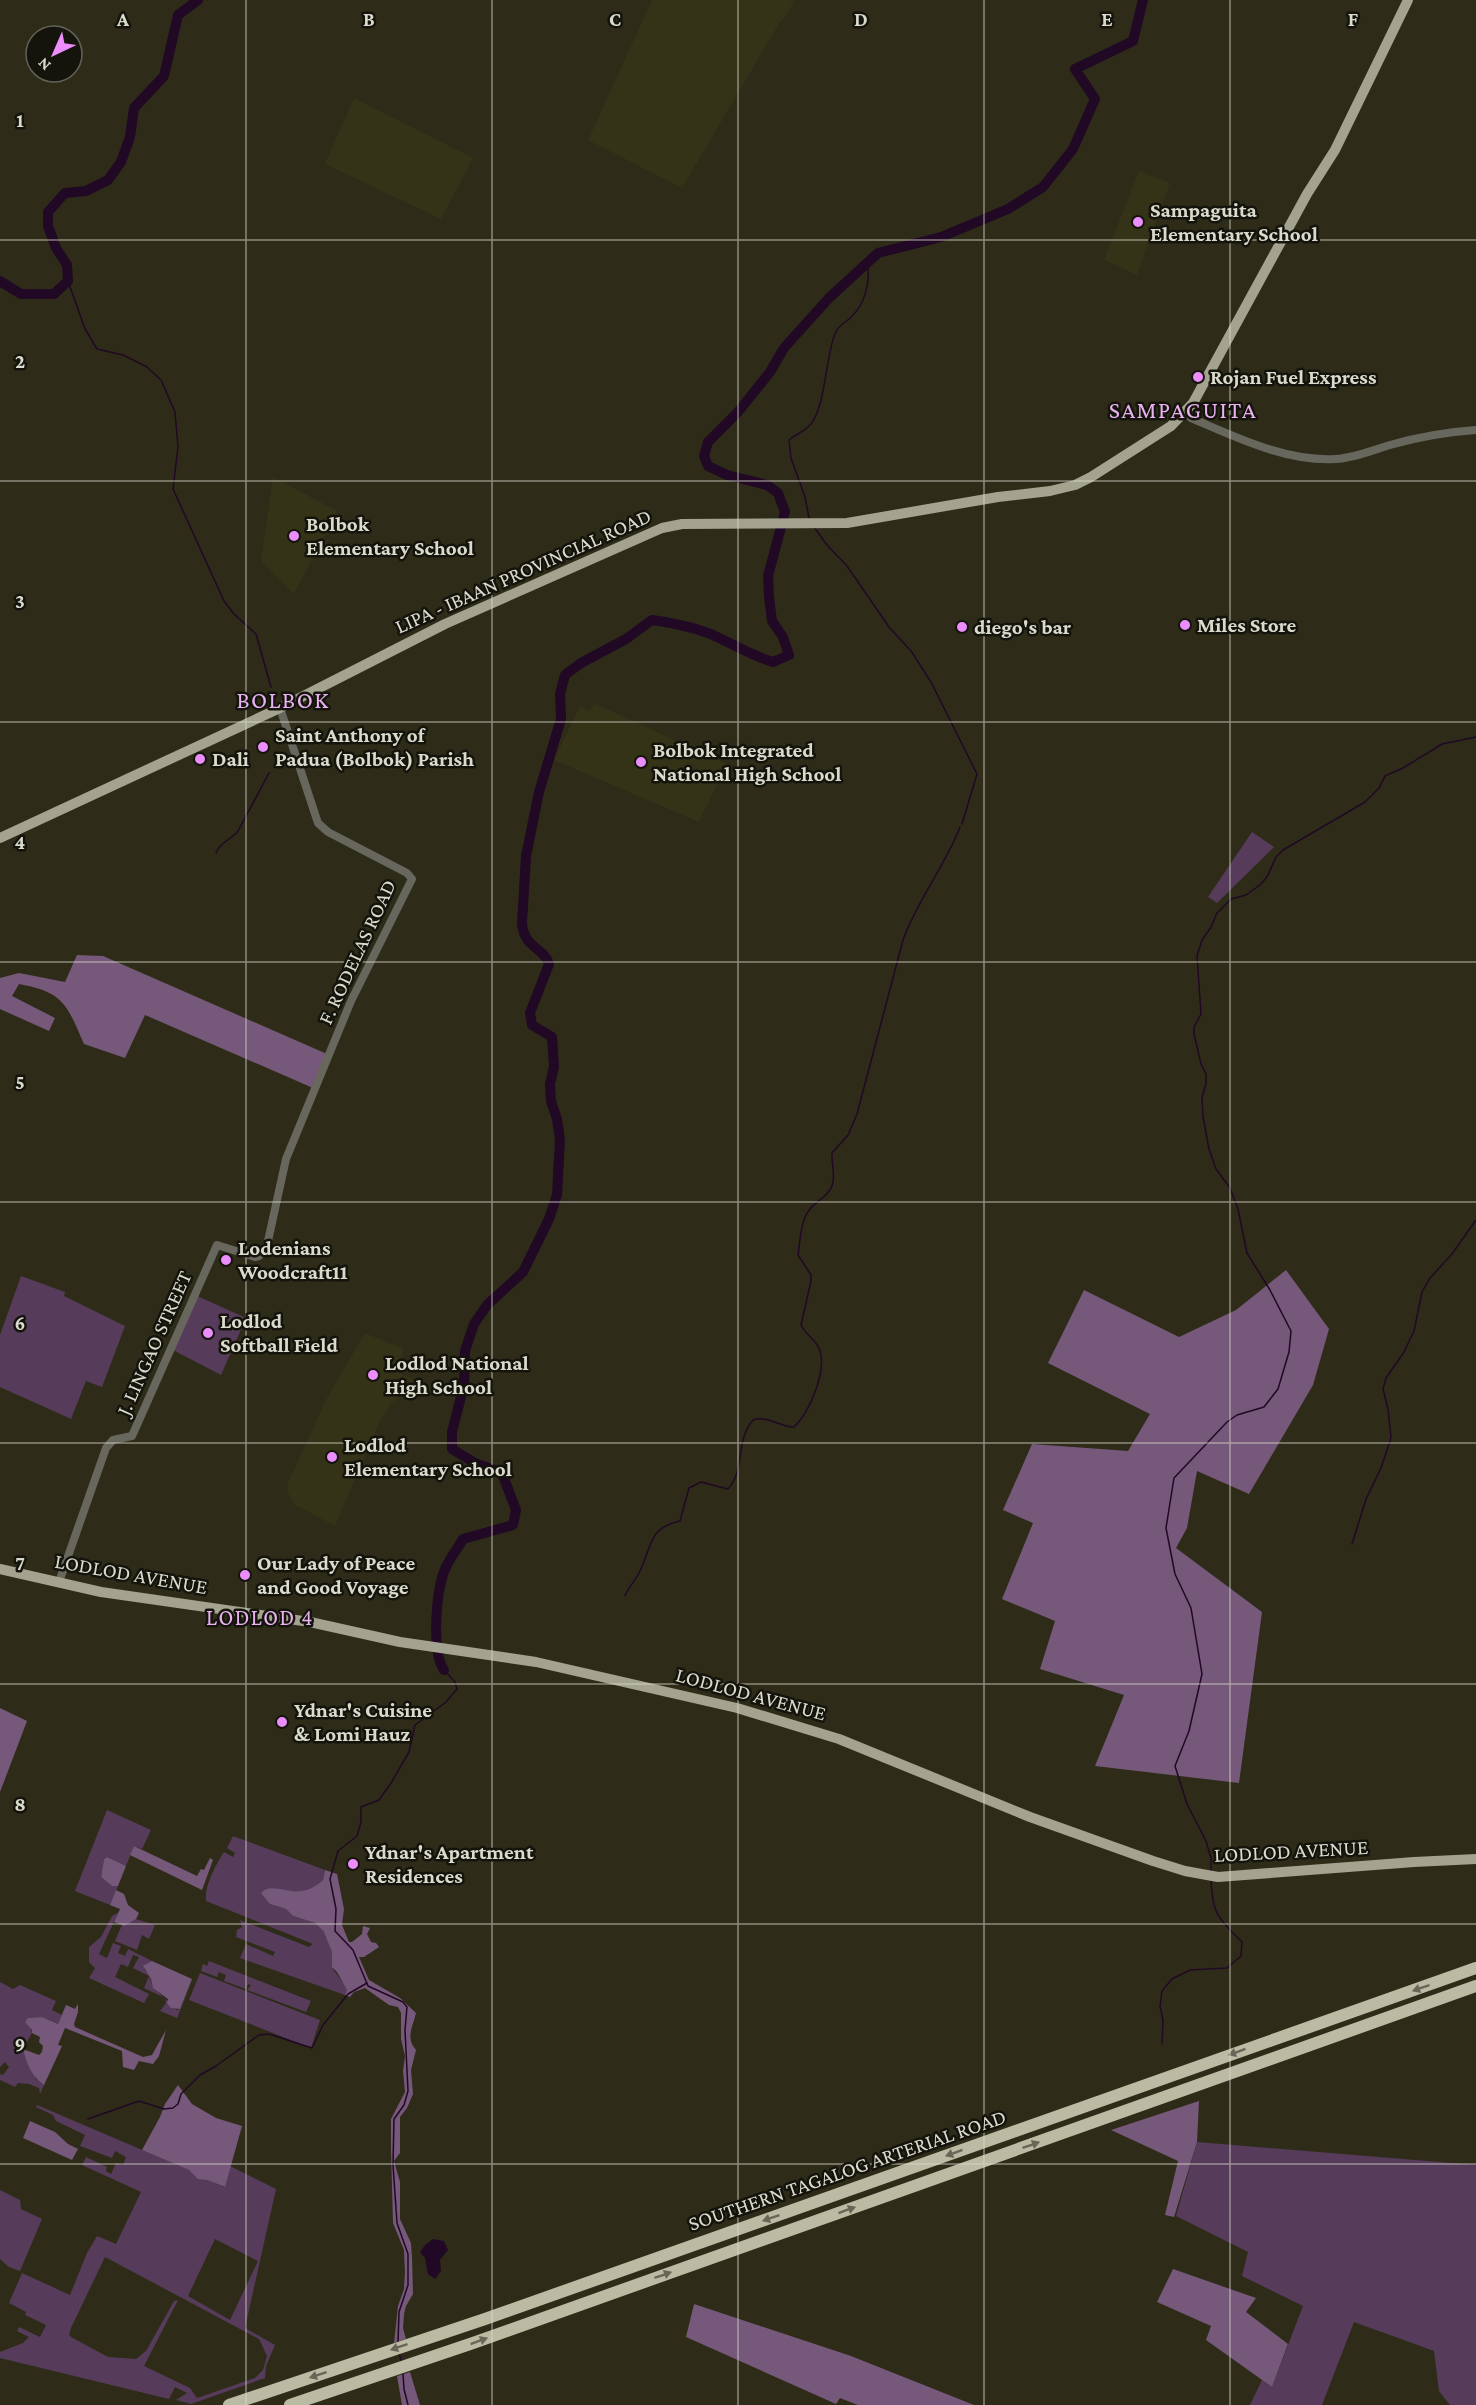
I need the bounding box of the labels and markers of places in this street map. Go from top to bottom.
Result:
place label: Sampaguita Elementary School [1150,198,1318,246]
marker: Sampaguita Elementary School [1131,215,1145,229]
place label: Rojan Fuel Express [1210,365,1377,389]
marker: Rojan Fuel Express [1191,370,1205,384]
place label: Bolbok Elementary School [306,512,474,560]
marker: Bolbok Elementary School [287,529,301,543]
place label: Miles Store [1197,613,1296,637]
place label: diego's bar [974,615,1072,639]
marker: Miles Store [1178,618,1192,632]
marker: diego's bar [955,620,969,634]
place label: Saint Anthony of Padua (Bolbok) Parish [275,723,474,771]
place label: Bolbok Integrated National High School [653,738,841,786]
marker: Saint Anthony of Padua (Bolbok) Parish [256,740,270,754]
place label: Dali [212,747,249,771]
marker: Dali [193,752,207,766]
marker: Bolbok Integrated National High School [634,755,648,769]
place label: Lodenians Woodcraft11 [237,1236,348,1284]
marker: Lodenians Woodcraft11 [219,1253,233,1267]
place label: Lodlod Softball Field [220,1309,338,1357]
marker: Lodlod Softball Field [201,1326,215,1340]
place label: Lodlod National High School [385,1351,529,1399]
marker: Lodlod National High School [366,1368,380,1382]
place label: Lodlod Elementary School [344,1433,512,1481]
marker: Lodlod Elementary School [325,1450,339,1464]
place label: Our Lady of Peace and Good Voyage [257,1551,415,1599]
marker: Our Lady of Peace and Good Voyage [238,1568,252,1582]
place label: Ydnar's Cuisine & Lomi Hauz [294,1698,432,1746]
marker: Ydnar's Cuisine & Lomi Hauz [275,1715,289,1729]
place label: Ydnar's Apartment Residences [365,1840,534,1888]
marker: Ydnar's Apartment Residences [346,1857,360,1871]

